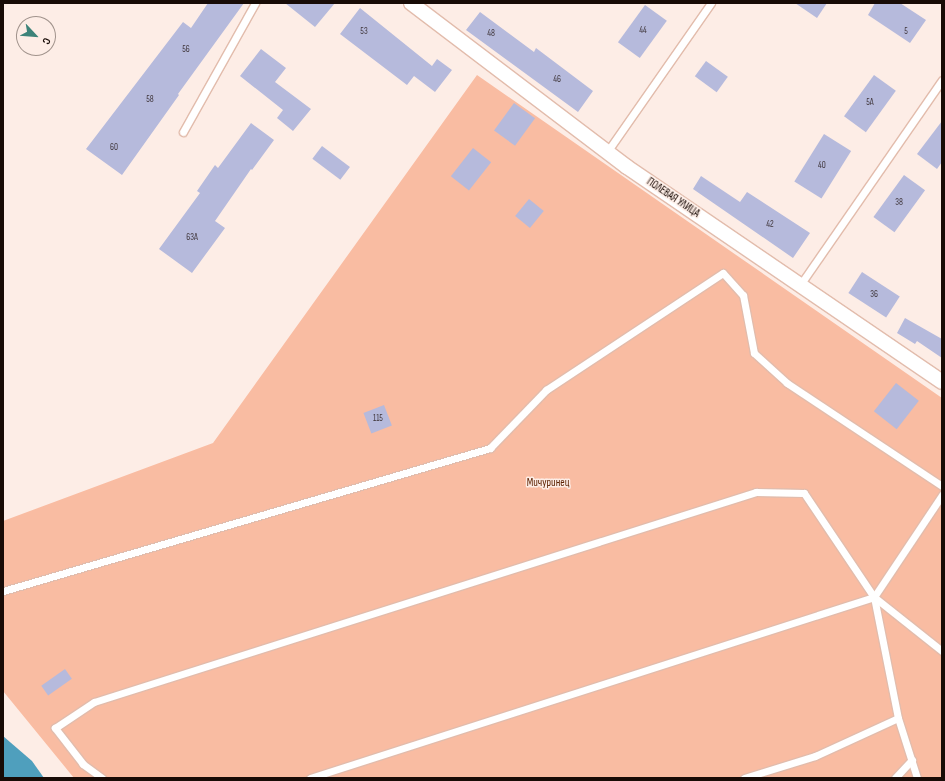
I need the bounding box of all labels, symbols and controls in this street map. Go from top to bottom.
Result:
north arrow [16,16,56,56]
house number: 44 [639,26,647,36]
house number: 53 [360,27,368,37]
house number: 5 [904,27,908,37]
house number: 48 [487,29,495,39]
text: С [39,36,53,46]
house number: 56 [182,45,190,55]
house number: 46 [553,75,561,85]
house number: 58 [146,95,154,105]
house number: 5А [866,98,874,108]
house number: 60 [110,143,118,153]
house number: 40 [818,161,826,171]
street label: ПОЛЕВАЯ УЛИЦА [644,175,702,221]
house number: 38 [895,198,903,208]
house number: 42 [766,220,774,230]
house number: 63А [186,233,198,243]
house number: 36 [870,290,878,300]
house number: 115 [373,414,383,424]
park label: Мичуринец [527,476,569,490]

